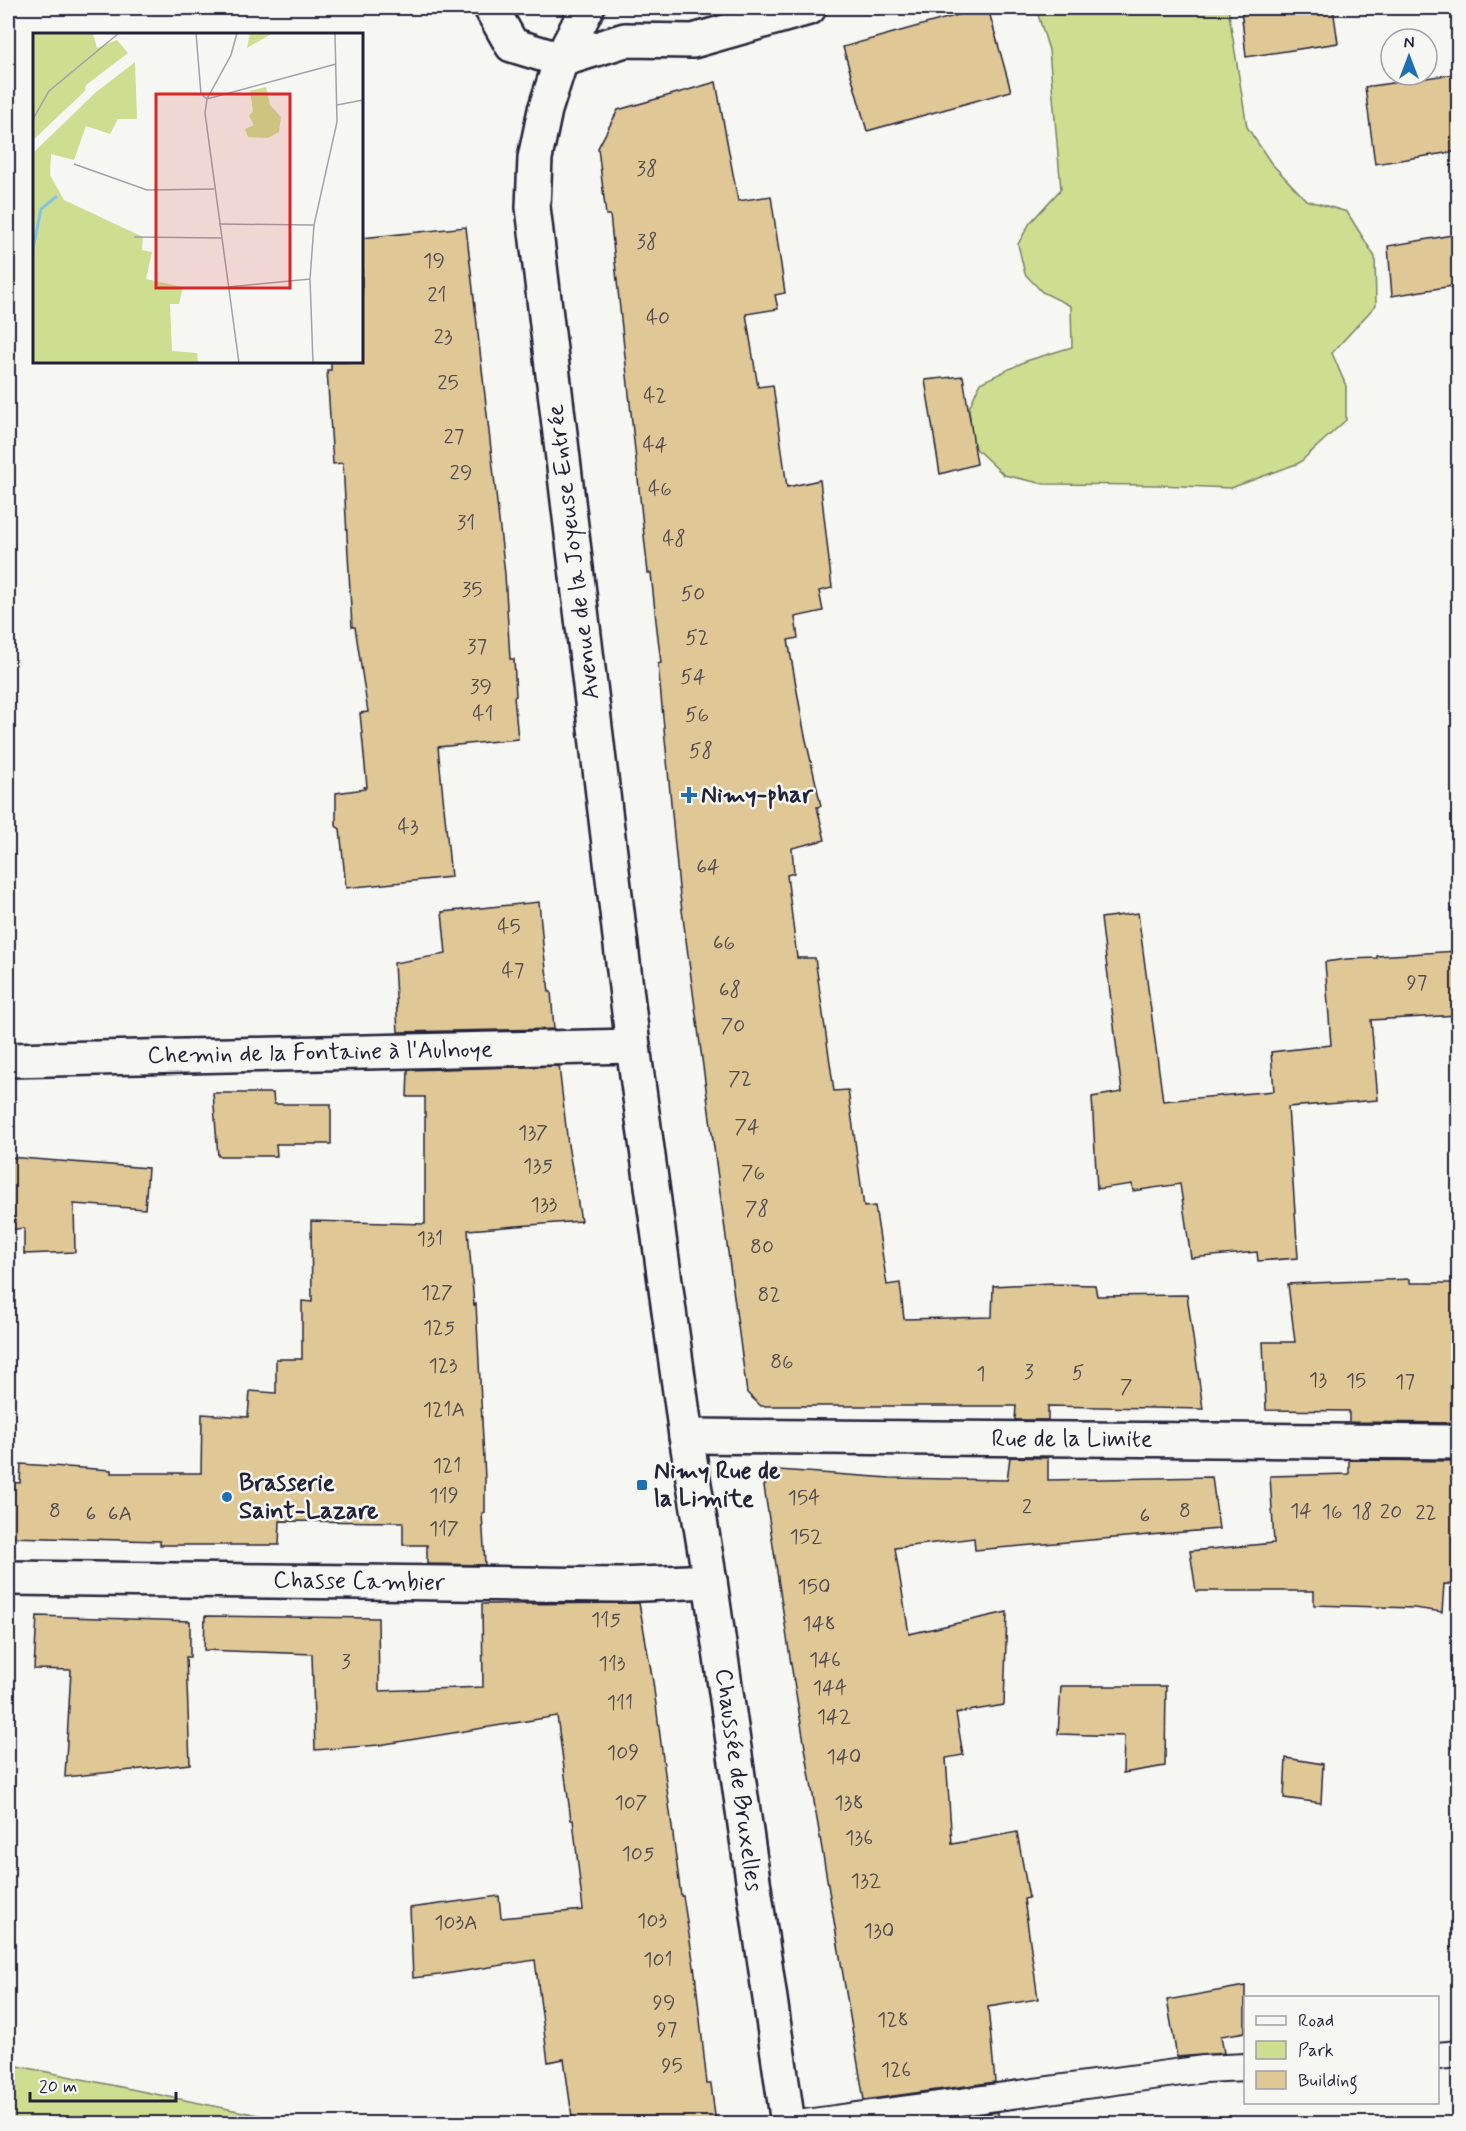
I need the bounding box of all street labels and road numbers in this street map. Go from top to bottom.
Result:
street label: Avenue de la Joyeuse Entrée [540,402,607,701]
street label: Chemin de la Fontaine à l'Aulnoye [147,1034,493,1072]
street label: Rue de la Limite [992,1424,1153,1455]
street label: Chasse Cambier [273,1565,445,1599]
street label: Chaussée de Bruxelles [707,1667,769,1894]

